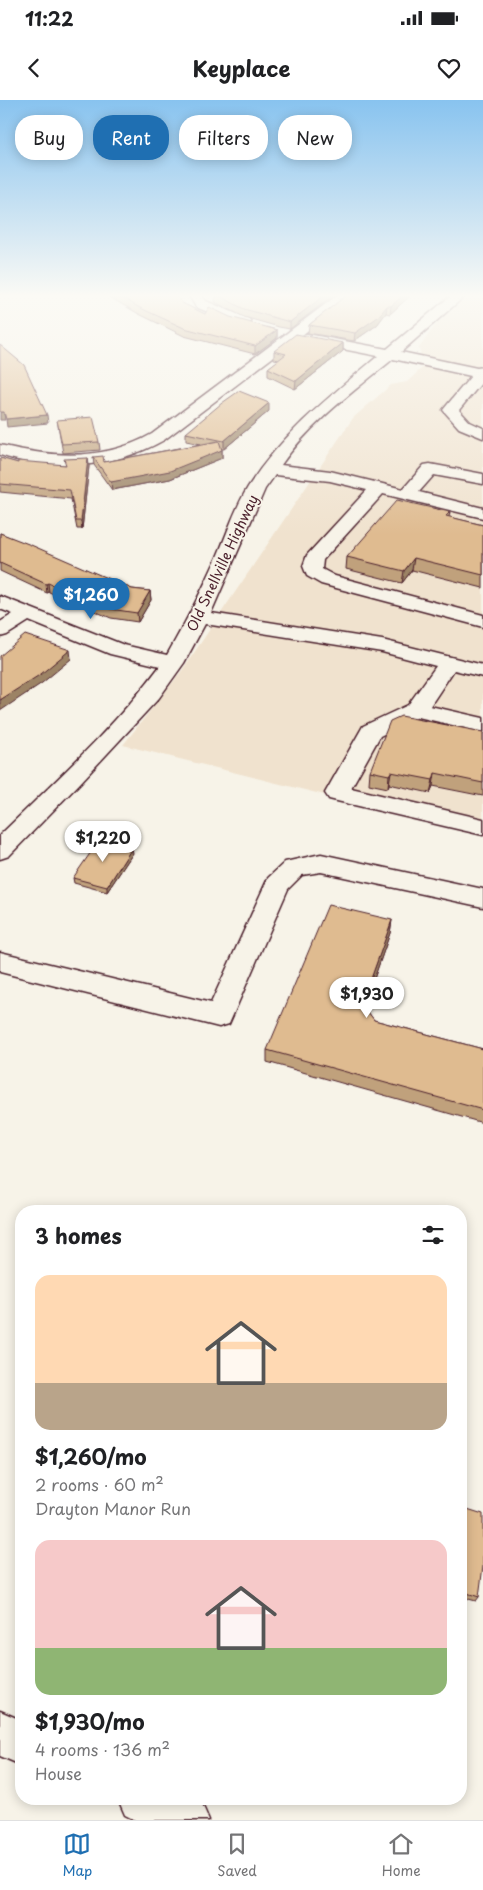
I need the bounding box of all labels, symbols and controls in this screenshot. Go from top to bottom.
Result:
text: 11:22 [25,4,74,32]
text: Keyplace [193,51,290,84]
icon: back [20,54,48,82]
icon: heart [435,54,463,82]
chip: Buy [15,115,83,160]
chip: Rent [93,115,169,160]
chip: Filters [179,115,268,160]
chip: New [278,115,352,160]
street label: Old Snellville Highway [181,491,263,635]
pin: $1,260 [50,578,132,620]
text: $1,260 [64,582,119,606]
pin: $1,220 [62,820,144,863]
text: $1,220 [75,825,131,849]
pin: $1,930 [326,976,408,1019]
text: $1,930 [340,981,394,1005]
text: 3 homes [35,1219,122,1251]
icon: filters [419,1221,447,1249]
icon: home [196,1308,286,1398]
text: $1,260/mo [35,1440,147,1472]
text: 2 rooms · 60 m² [35,1472,164,1496]
text: Drayton Manor Run [35,1496,191,1520]
icon: home [196,1573,286,1663]
text: $1,930/mo [35,1705,145,1737]
text: 4 rooms · 136 m² [35,1737,170,1761]
text: House [35,1761,82,1785]
tab: Map [62,1830,92,1881]
tab: Saved [217,1830,257,1881]
tab: Home [382,1830,421,1881]

